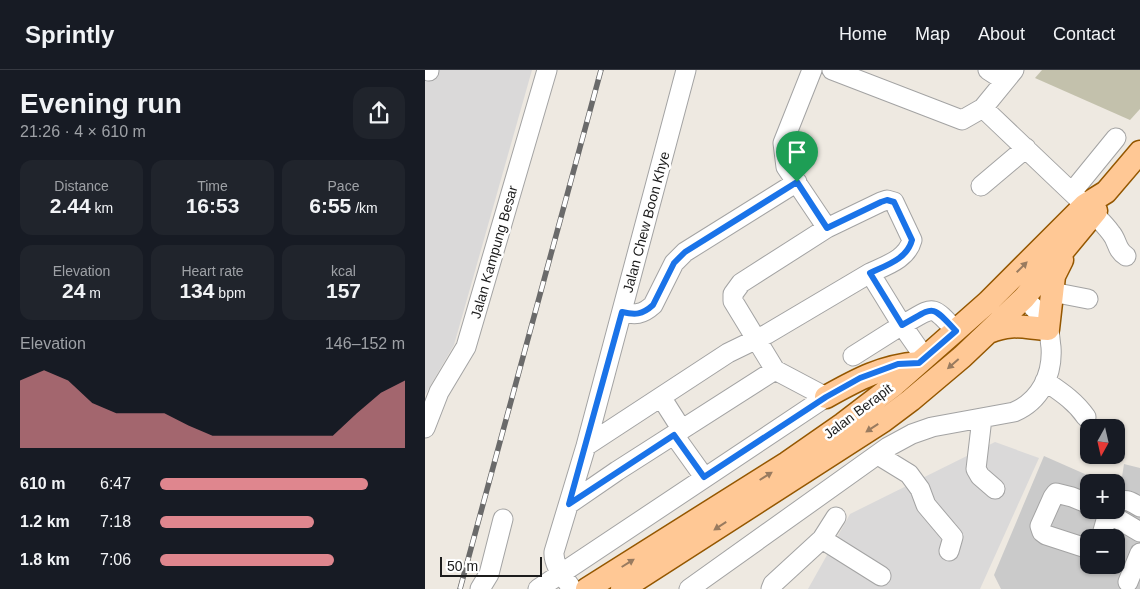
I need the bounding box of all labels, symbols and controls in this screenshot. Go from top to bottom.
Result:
text: Sprintly [25,21,114,48]
text: Home [839,24,887,44]
text: Map [915,24,950,44]
text: About [978,24,1025,44]
text: Contact [1053,24,1115,44]
button: share [353,87,405,139]
text: Evening run [20,88,182,119]
text: 21:26 · 4 × 610 m [20,123,146,140]
pin [776,131,818,182]
icon: arrive [783,138,811,166]
street label: Jalan Chew Boon Khye [619,149,673,294]
text: Distance [54,178,109,194]
text: Time [197,178,228,194]
text: Pace [328,178,359,194]
street label: Jalan Kampung Besar [467,183,521,320]
text: 2.44 [50,194,91,217]
text: 16:53 [186,194,239,217]
text: 6:55 [309,194,351,217]
text: km [91,200,113,216]
text: /km [351,200,378,216]
one-way arrow [1016,262,1028,274]
text: Elevation [53,263,110,279]
text: Heart rate [181,263,244,279]
text: kcal [331,263,356,279]
text: 24 [62,279,85,302]
text: 134 [179,279,214,302]
text: 157 [326,279,361,302]
text: m [85,285,101,301]
text: bpm [214,285,246,301]
text: Elevation [20,335,86,352]
text: 146–152 m [325,335,405,352]
one-way arrow [946,359,959,370]
street label: Jalan Berapit [821,380,896,442]
north arrow [1080,419,1125,464]
map controls [1080,419,1125,574]
one-way arrow [865,424,878,433]
one-way arrow [759,471,772,481]
button: + [1080,474,1125,519]
text: 610 m [20,475,65,492]
text: 6:47 [100,475,131,492]
text: 1.2 km [20,513,70,530]
text: 7:18 [100,513,131,530]
one-way arrow [714,521,727,531]
button: − [1080,529,1125,574]
text: 1.8 km [20,551,70,568]
text: 7:06 [100,551,131,568]
scale bar [440,554,543,577]
text: 50 m [447,558,478,574]
one-way arrow [622,558,635,568]

